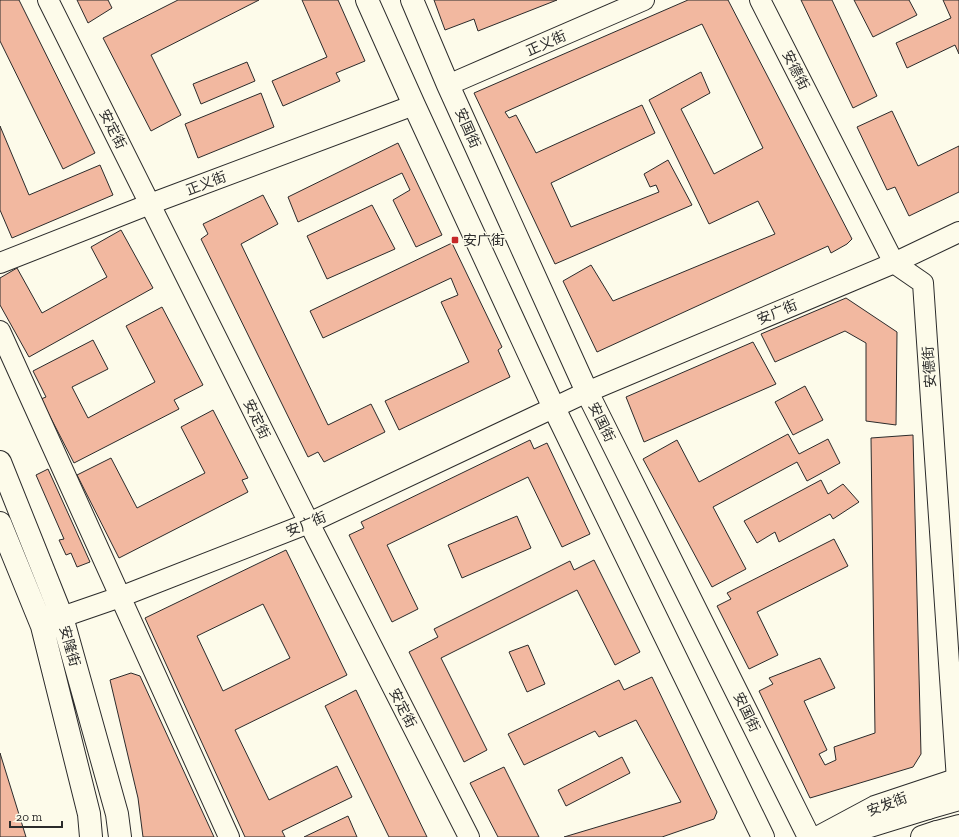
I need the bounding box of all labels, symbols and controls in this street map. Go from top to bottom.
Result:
street label: 正义街 [524,27,569,60]
street label: 安德街 [778,48,813,93]
street label: 安国街 [451,106,484,151]
street label: 安定街 [95,107,130,152]
street label: 正义街 [184,168,229,199]
place label: 安广街 [463,232,505,249]
marker: 安广街 [450,235,460,245]
street label: 安广街 [755,296,800,328]
street label: 安德街 [920,345,939,389]
street label: 安定街 [240,397,273,442]
street label: 安国街 [585,400,618,445]
street label: 安广街 [284,508,329,540]
street label: 安隆街 [56,624,83,669]
street label: 安定街 [385,686,420,731]
street label: 安国街 [730,690,763,735]
street label: 安发街 [865,789,910,820]
scale bar [10,803,62,829]
text: 20 m [16,810,43,824]

